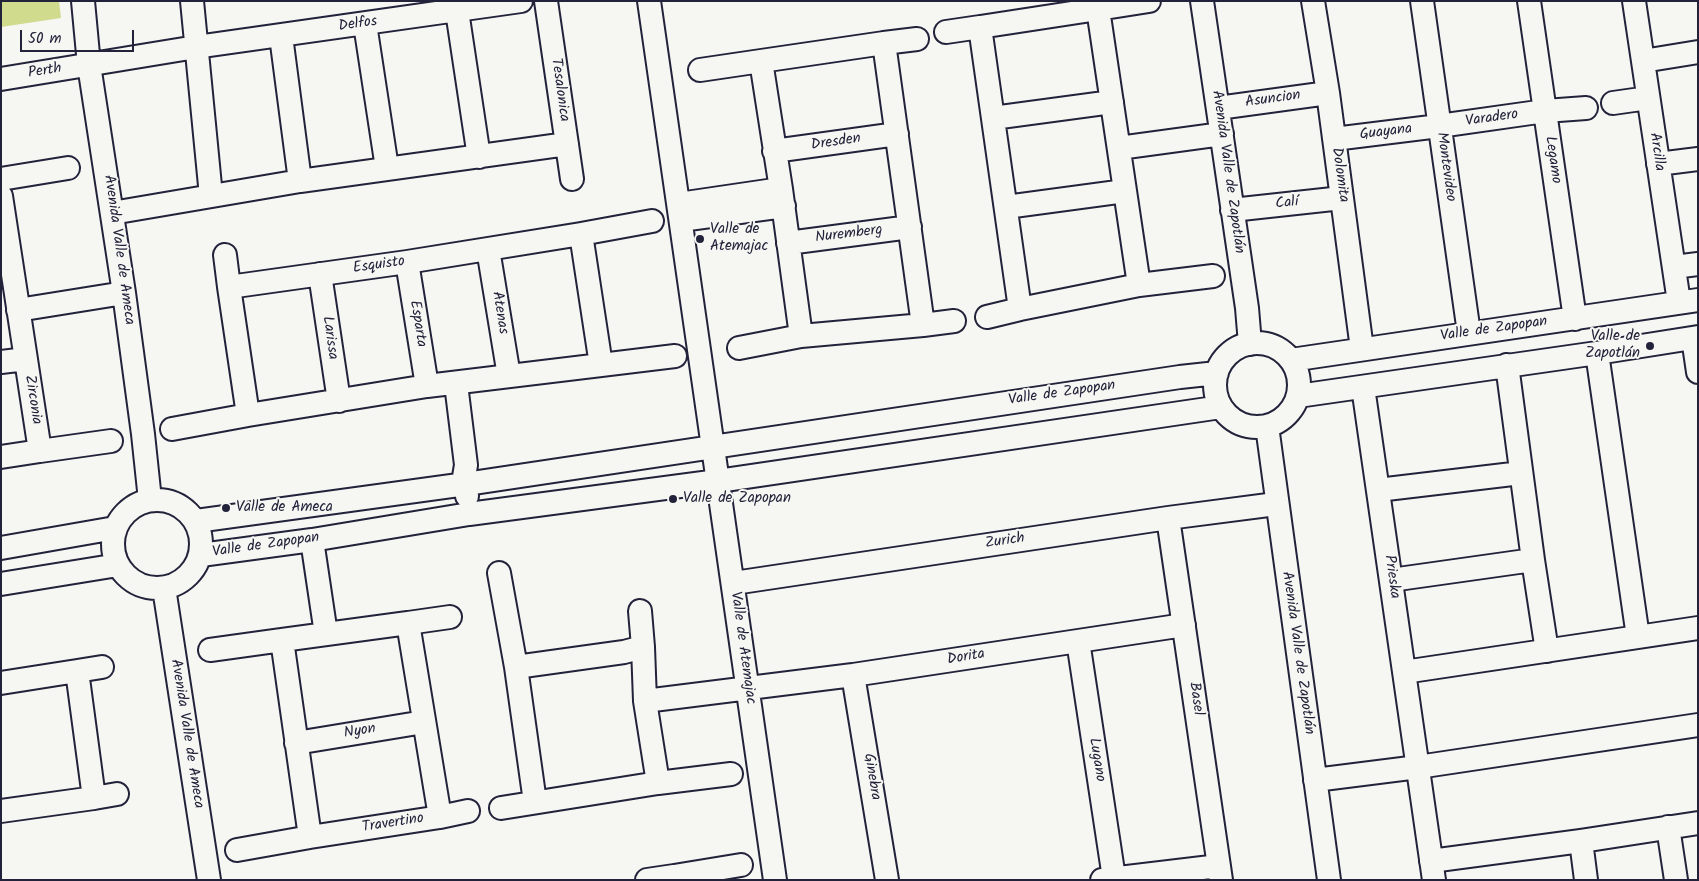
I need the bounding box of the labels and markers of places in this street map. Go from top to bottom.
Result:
place label: Valle de Atemajac [710,221,768,256]
marker: Valle de Atemajac [694,233,706,245]
place label: Valle de Zapotlán [1585,328,1640,363]
marker: Valle de Zapotlán [1644,340,1656,352]
place label: Valle de Zapopan [683,490,791,508]
marker: Valle de Zapopan [667,493,679,505]
place label: Valle de Ameca [236,499,333,517]
marker: Valle de Ameca [220,502,232,514]

